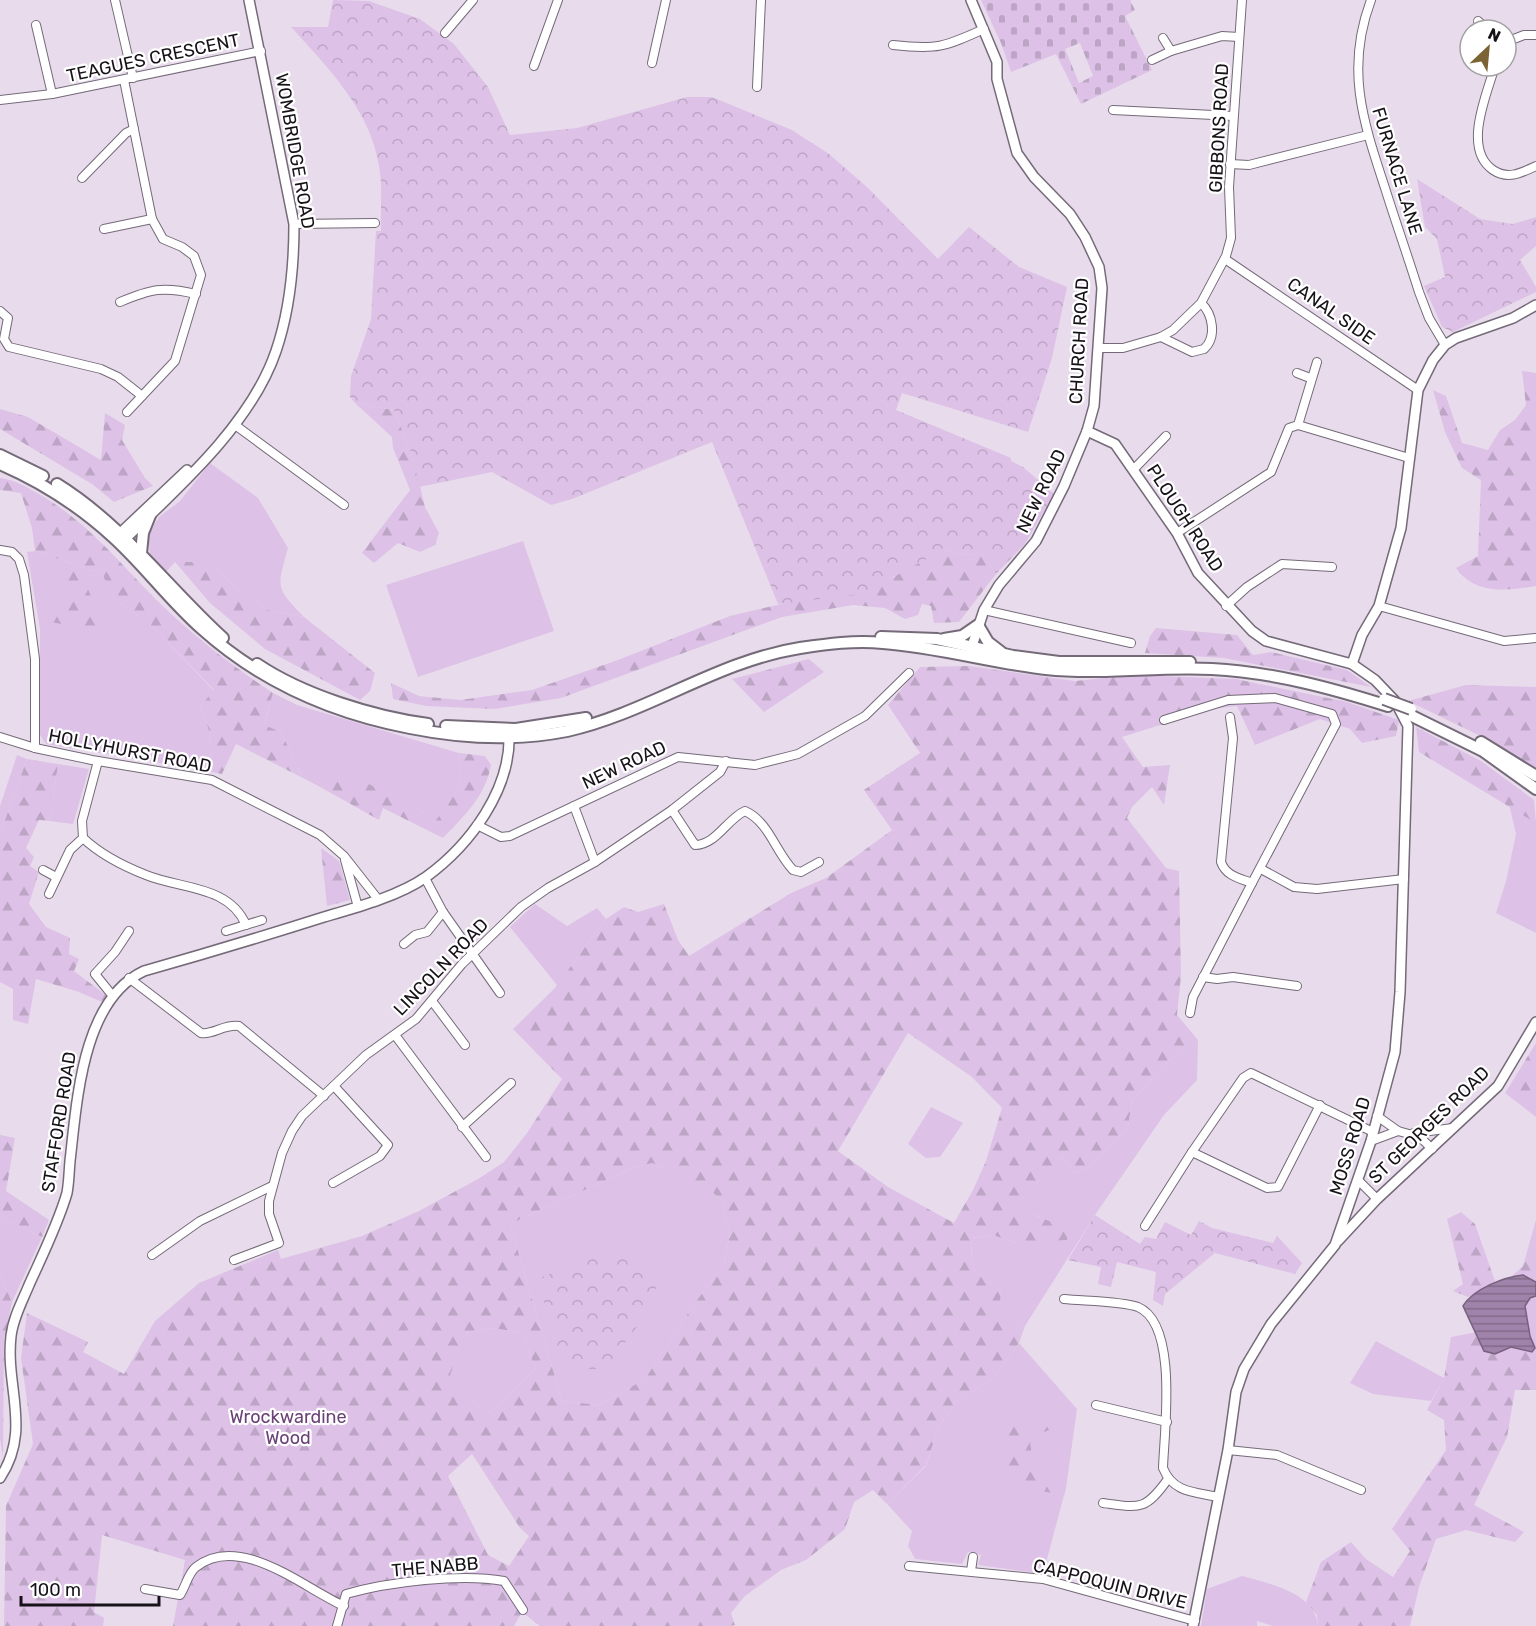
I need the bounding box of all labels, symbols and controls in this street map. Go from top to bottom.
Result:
north arrow [1458,18,1518,78]
text: N [1485,24,1504,46]
street label: TEAGUES CRESCENT [65,29,241,87]
street label: GIBBONS ROAD [1205,63,1233,193]
street label: WOMBRIDGE ROAD [270,71,320,231]
street label: FURNACE LANE [1367,105,1427,237]
street label: CANAL SIDE [1283,273,1379,349]
street label: CHURCH ROAD [1065,277,1093,405]
street label: NEW ROAD [1011,446,1071,536]
street label: PLOUGH ROAD [1142,460,1228,576]
street label: HOLLYHURST ROAD [46,724,214,778]
street label: NEW ROAD [578,736,670,794]
street label: LINCOLN ROAD [389,914,493,1020]
street label: STAFFORD ROAD [37,1050,81,1194]
street label: ST GEORGES ROAD [1364,1062,1494,1188]
street label: MOSS ROAD [1325,1094,1375,1198]
park label: Wrockwardine Wood [229,1406,347,1449]
street label: THE NABB [391,1552,479,1582]
street label: CAPPOQUIN DRIVE [1031,1554,1189,1614]
scale bar [21,1569,159,1607]
text: 100 m [30,1579,81,1601]

